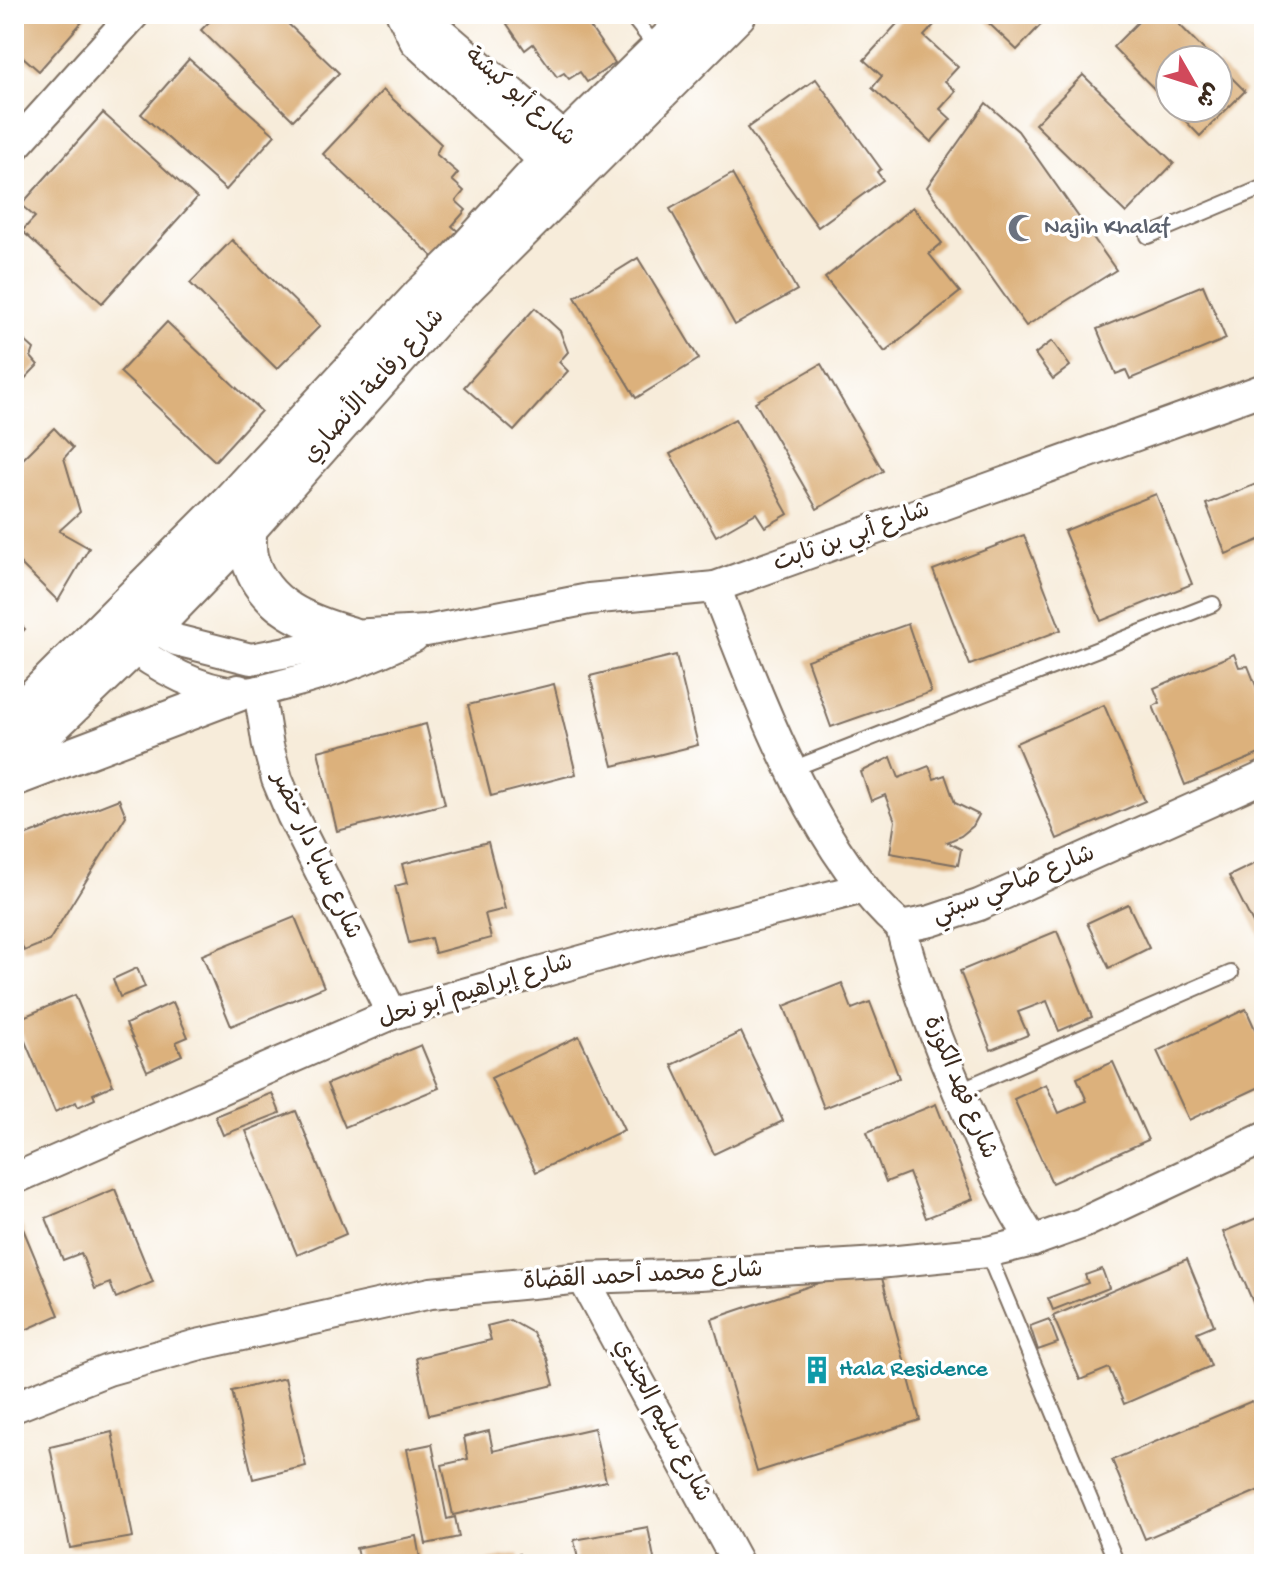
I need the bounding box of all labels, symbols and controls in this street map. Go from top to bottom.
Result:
street label: شارع أبو كبشة [458,39,583,154]
north arrow [1154,44,1234,124]
text: ش [1189,76,1224,112]
mosque icon: Najih Khalaf [1007,213,1037,243]
place label: Najih Khalaf [1044,214,1171,243]
street label: شارع رفاعة الأنصاري [293,300,452,470]
street label: شارع أبي بن ثابت [768,492,935,583]
street label: شارع سابا دار خضر [263,766,367,945]
street label: شارع ضاحي سبتي [928,840,1101,935]
street label: شارع إبراهيم أبو نحل [374,945,577,1035]
street label: شارع فهد الكوزة [916,1012,1002,1164]
street label: شارع محمد أحمد القضاة [522,1252,764,1298]
street label: شارع سليم الجندي [606,1334,716,1508]
building icon: Hala Residence [802,1355,832,1385]
place label: Hala Residence [839,1356,988,1385]

